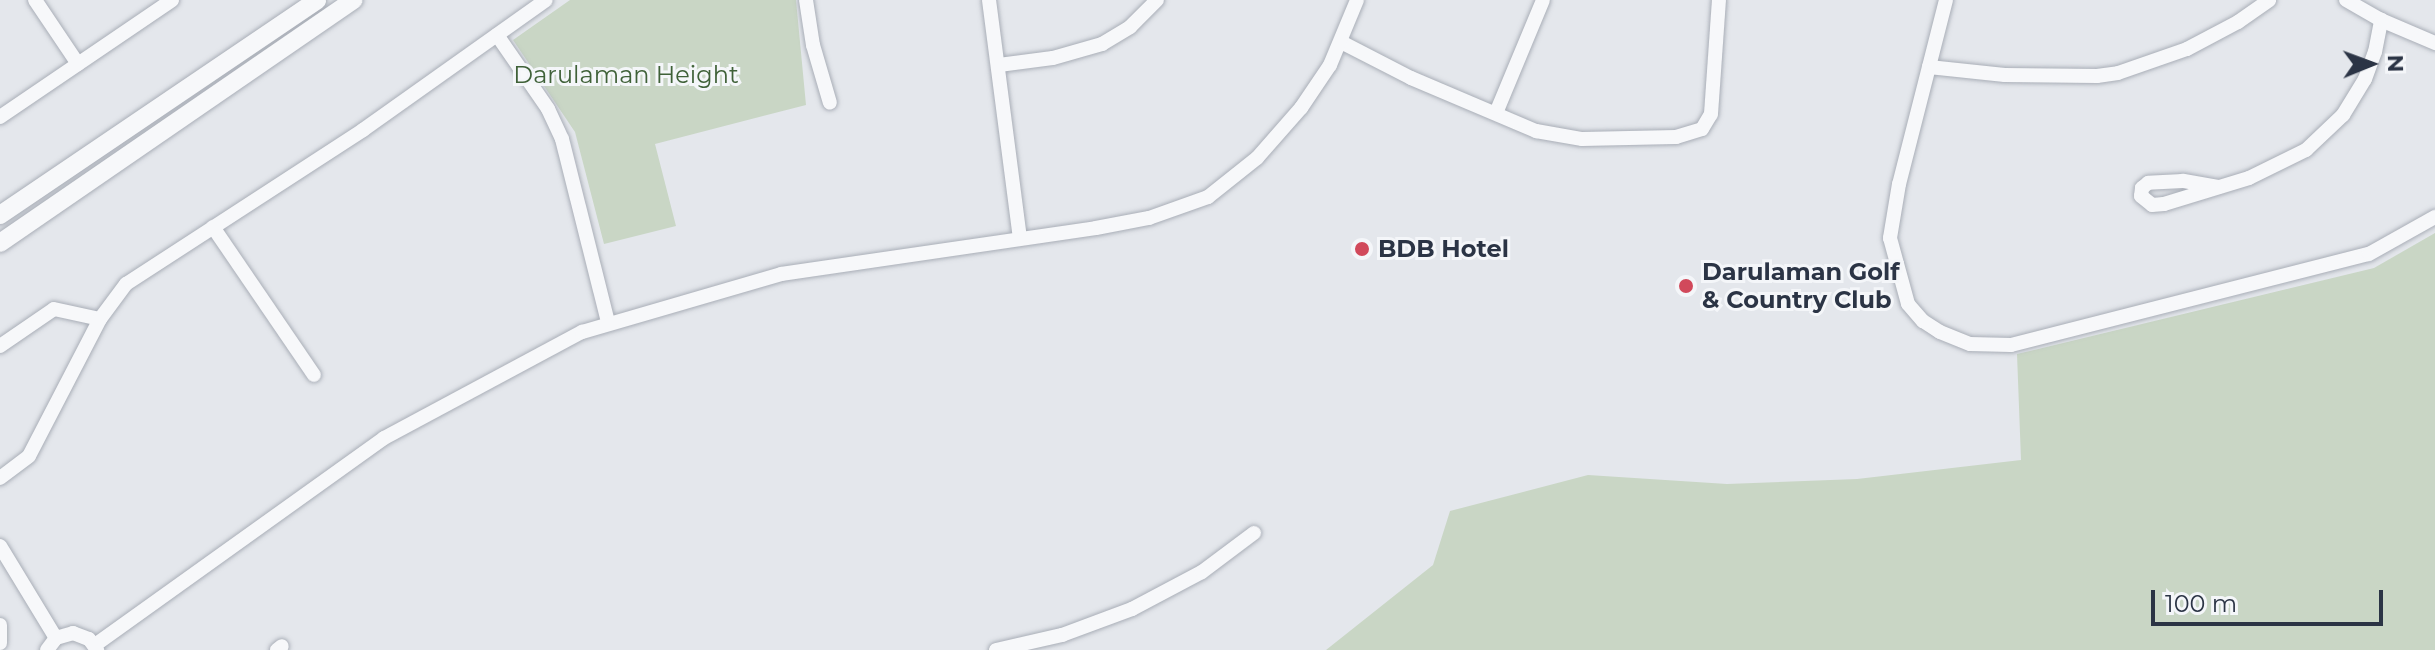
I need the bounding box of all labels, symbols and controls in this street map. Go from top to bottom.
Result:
north arrow [2331,24,2411,104]
text: N [2382,54,2409,73]
park label: Darulaman Height [513,61,739,89]
place label: BDB Hotel [1378,235,1509,263]
marker: BDB Hotel [1353,240,1371,258]
place label: Darulaman Golf & Country Club [1702,258,1900,314]
marker: Darulaman Golf & Country Club [1677,277,1695,295]
scale bar [2155,574,2387,624]
text: 100 m [2165,589,2237,618]

